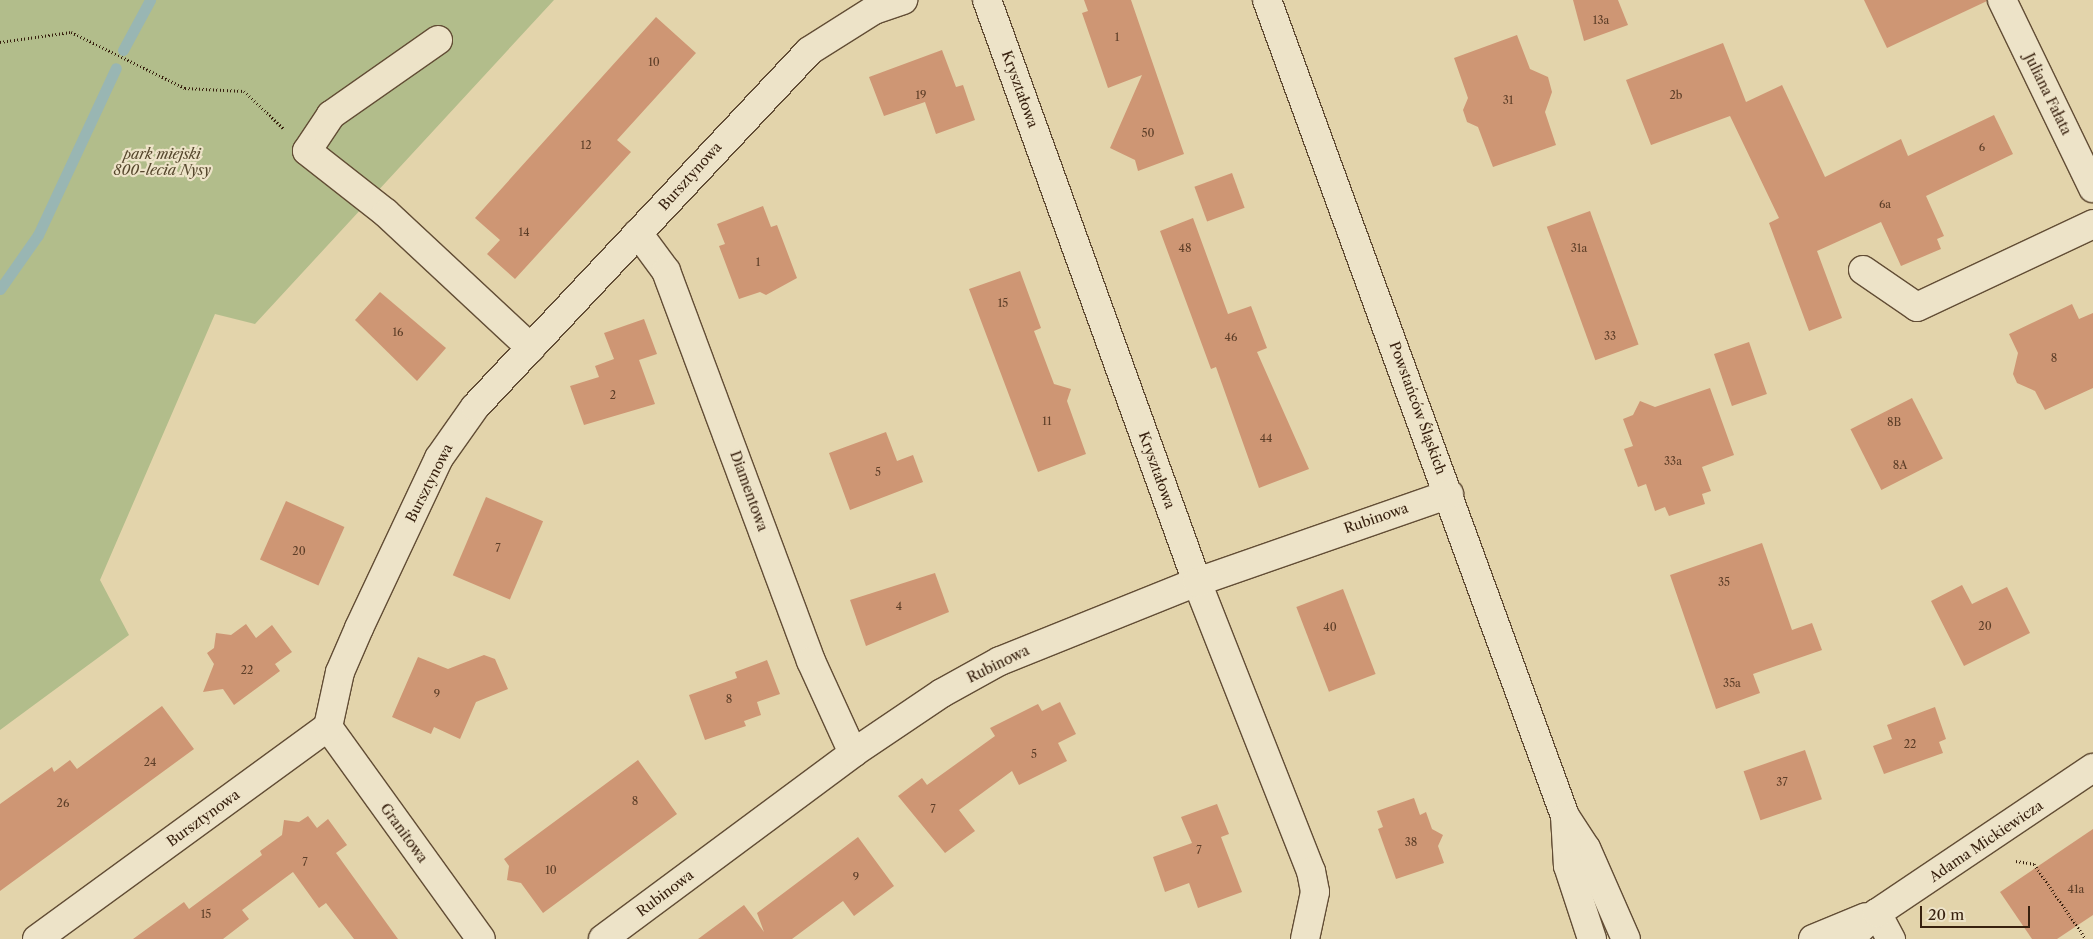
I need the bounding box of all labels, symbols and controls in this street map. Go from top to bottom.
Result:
house number: 13a [1593,13,1609,27]
house number: 1 [1115,30,1119,44]
street label: Kryształowa [998,48,1042,130]
street label: Juliana Fałata [2021,50,2075,138]
house number: 10 [648,55,660,69]
house number: 19 [915,88,927,102]
house number: 2b [1670,88,1682,102]
house number: 31 [1503,93,1513,107]
house number: 50 [1142,126,1154,140]
house number: 12 [581,138,591,152]
street label: Bursztynowa [655,138,725,214]
house number: 6 [1979,140,1985,154]
park label: park miejski 800-lecia Nysy [113,146,211,178]
house number: 6a [1879,197,1891,211]
house number: 14 [519,225,529,239]
house number: 48 [1179,241,1191,255]
house number: 31a [1571,241,1587,255]
house number: 1 [756,255,760,269]
house number: 15 [998,296,1008,310]
house number: 16 [392,325,404,339]
house number: 33 [1604,329,1616,343]
house number: 46 [1225,330,1237,344]
street label: Powstańców Śląskich [1386,339,1450,477]
house number: 8 [2051,351,2057,365]
house number: 2 [610,388,616,402]
house number: 11 [1042,414,1052,428]
house number: 8B [1887,415,1901,429]
street label: Kryształowa [1135,429,1179,511]
house number: 44 [1260,431,1272,445]
street label: Bursztynowa [402,441,456,525]
street label: Diamentowa [727,448,771,534]
house number: 33a [1664,454,1682,468]
house number: 8A [1893,458,1907,472]
house number: 5 [875,465,881,479]
street label: Rubinowa [1342,499,1410,537]
house number: 7 [495,541,501,555]
house number: 20 [292,544,306,558]
house number: 35 [1718,575,1730,589]
house number: 4 [896,599,902,613]
house number: 20 [1978,619,1992,633]
house number: 40 [1323,620,1337,634]
street label: Rubinowa [964,642,1032,686]
house number: 22 [241,663,253,677]
house number: 35a [1723,676,1741,690]
house number: 9 [434,687,440,701]
house number: 8 [726,692,732,706]
house number: 22 [1904,737,1916,751]
house number: 5 [1031,747,1037,761]
house number: 24 [144,755,156,769]
house number: 37 [1776,775,1788,789]
street label: Bursztynowa [163,786,243,850]
house number: 8 [632,794,638,808]
house number: 26 [57,796,69,810]
street label: Adama Mickiewicza [1926,797,2046,885]
street label: Granitowa [377,800,431,866]
house number: 7 [930,802,936,816]
house number: 38 [1405,835,1417,849]
house number: 7 [1196,843,1202,857]
house number: 7 [302,855,308,869]
house number: 10 [545,863,557,877]
street label: Rubinowa [633,866,697,920]
house number: 9 [853,870,859,884]
house number: 41a [2068,882,2084,896]
scale bar [1923,896,2033,928]
text: 20 m [1928,905,1964,924]
house number: 15 [201,907,211,921]

